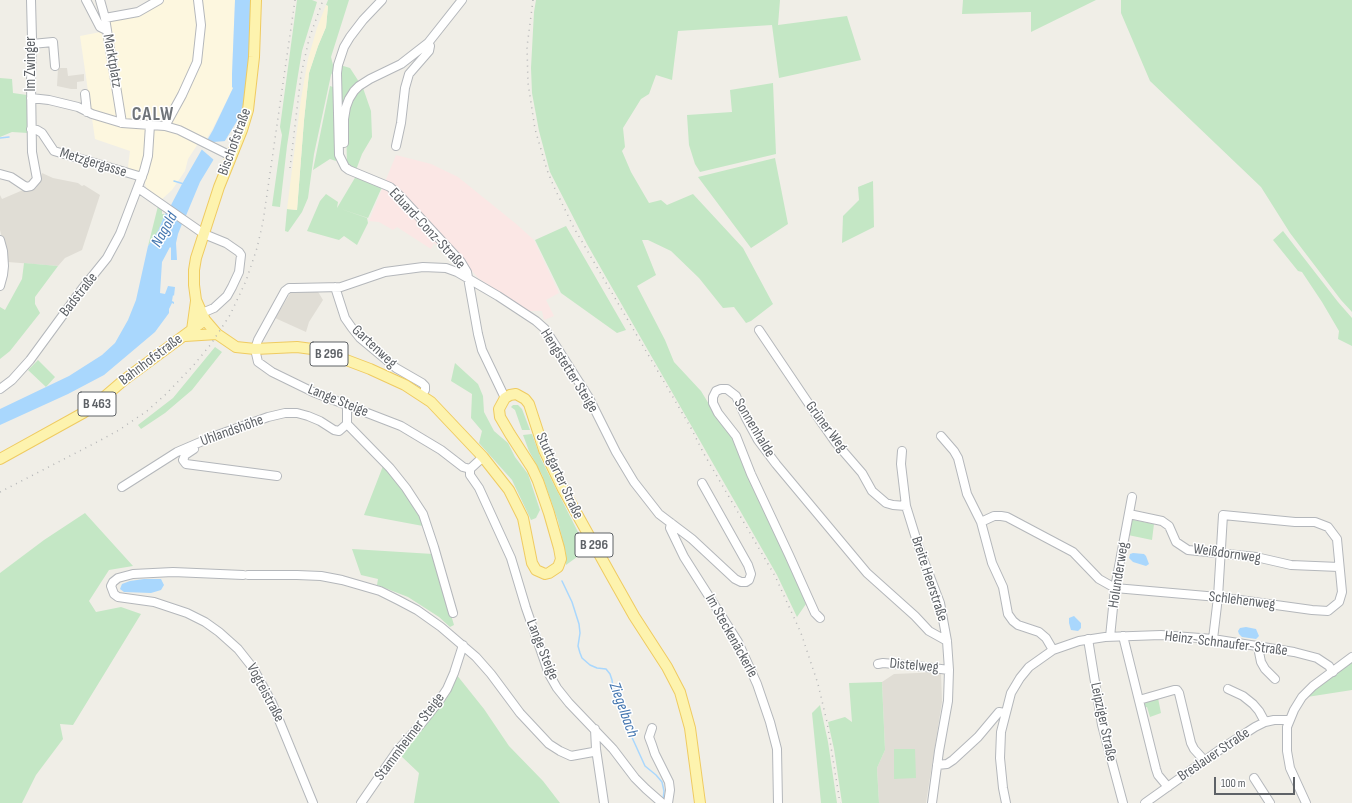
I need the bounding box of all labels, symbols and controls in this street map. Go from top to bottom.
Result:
street label: Marktplatz [98,33,126,89]
street label: Im Zwinger [22,37,40,91]
district label: CALW [132,104,174,126]
street label: Bischofstraße [215,106,255,178]
street label: Metzgergasse [57,144,129,182]
street label: Eduard-Conz-Straße [385,185,469,273]
water label: Nagold [148,209,182,251]
street label: Badstraße [56,269,102,321]
street label: Gartenweg [348,322,400,372]
street label: Hengstetter Steige [536,326,602,416]
street label: Bahnhofstraße [116,330,186,390]
road number: B 296 [310,342,348,366]
street label: Lange Steige [305,381,371,421]
road number: B 463 [78,392,116,416]
street label: Sonnenhalde [729,395,779,461]
street label: Grüner Weg [801,398,851,456]
street label: Uhlandshöhe [198,411,266,451]
street label: Stuttgarter Straße [531,430,587,522]
road number: B 296 [575,533,613,557]
street label: Breite Heerstraße [907,534,951,624]
street label: Weißdornweg [1192,540,1262,568]
street label: Holunderweg [1105,541,1133,609]
street label: Schlehenweg [1208,588,1276,614]
street label: Im Steckenäckerle [701,591,761,681]
street label: Lange Steige [522,617,562,683]
street label: Heinz-Schnaufer-Straße [1163,628,1289,660]
street label: Distelweg [889,655,939,677]
street label: Vogteistraße [242,661,288,725]
water label: Ziegelbach [604,680,642,740]
street label: Leipziger Straße [1086,681,1120,763]
street label: Stammheimer Steige [371,690,449,784]
street label: Breslauer Straße [1175,724,1253,786]
scale bar [1216,769,1297,795]
text: 100 m [1221,776,1246,791]

